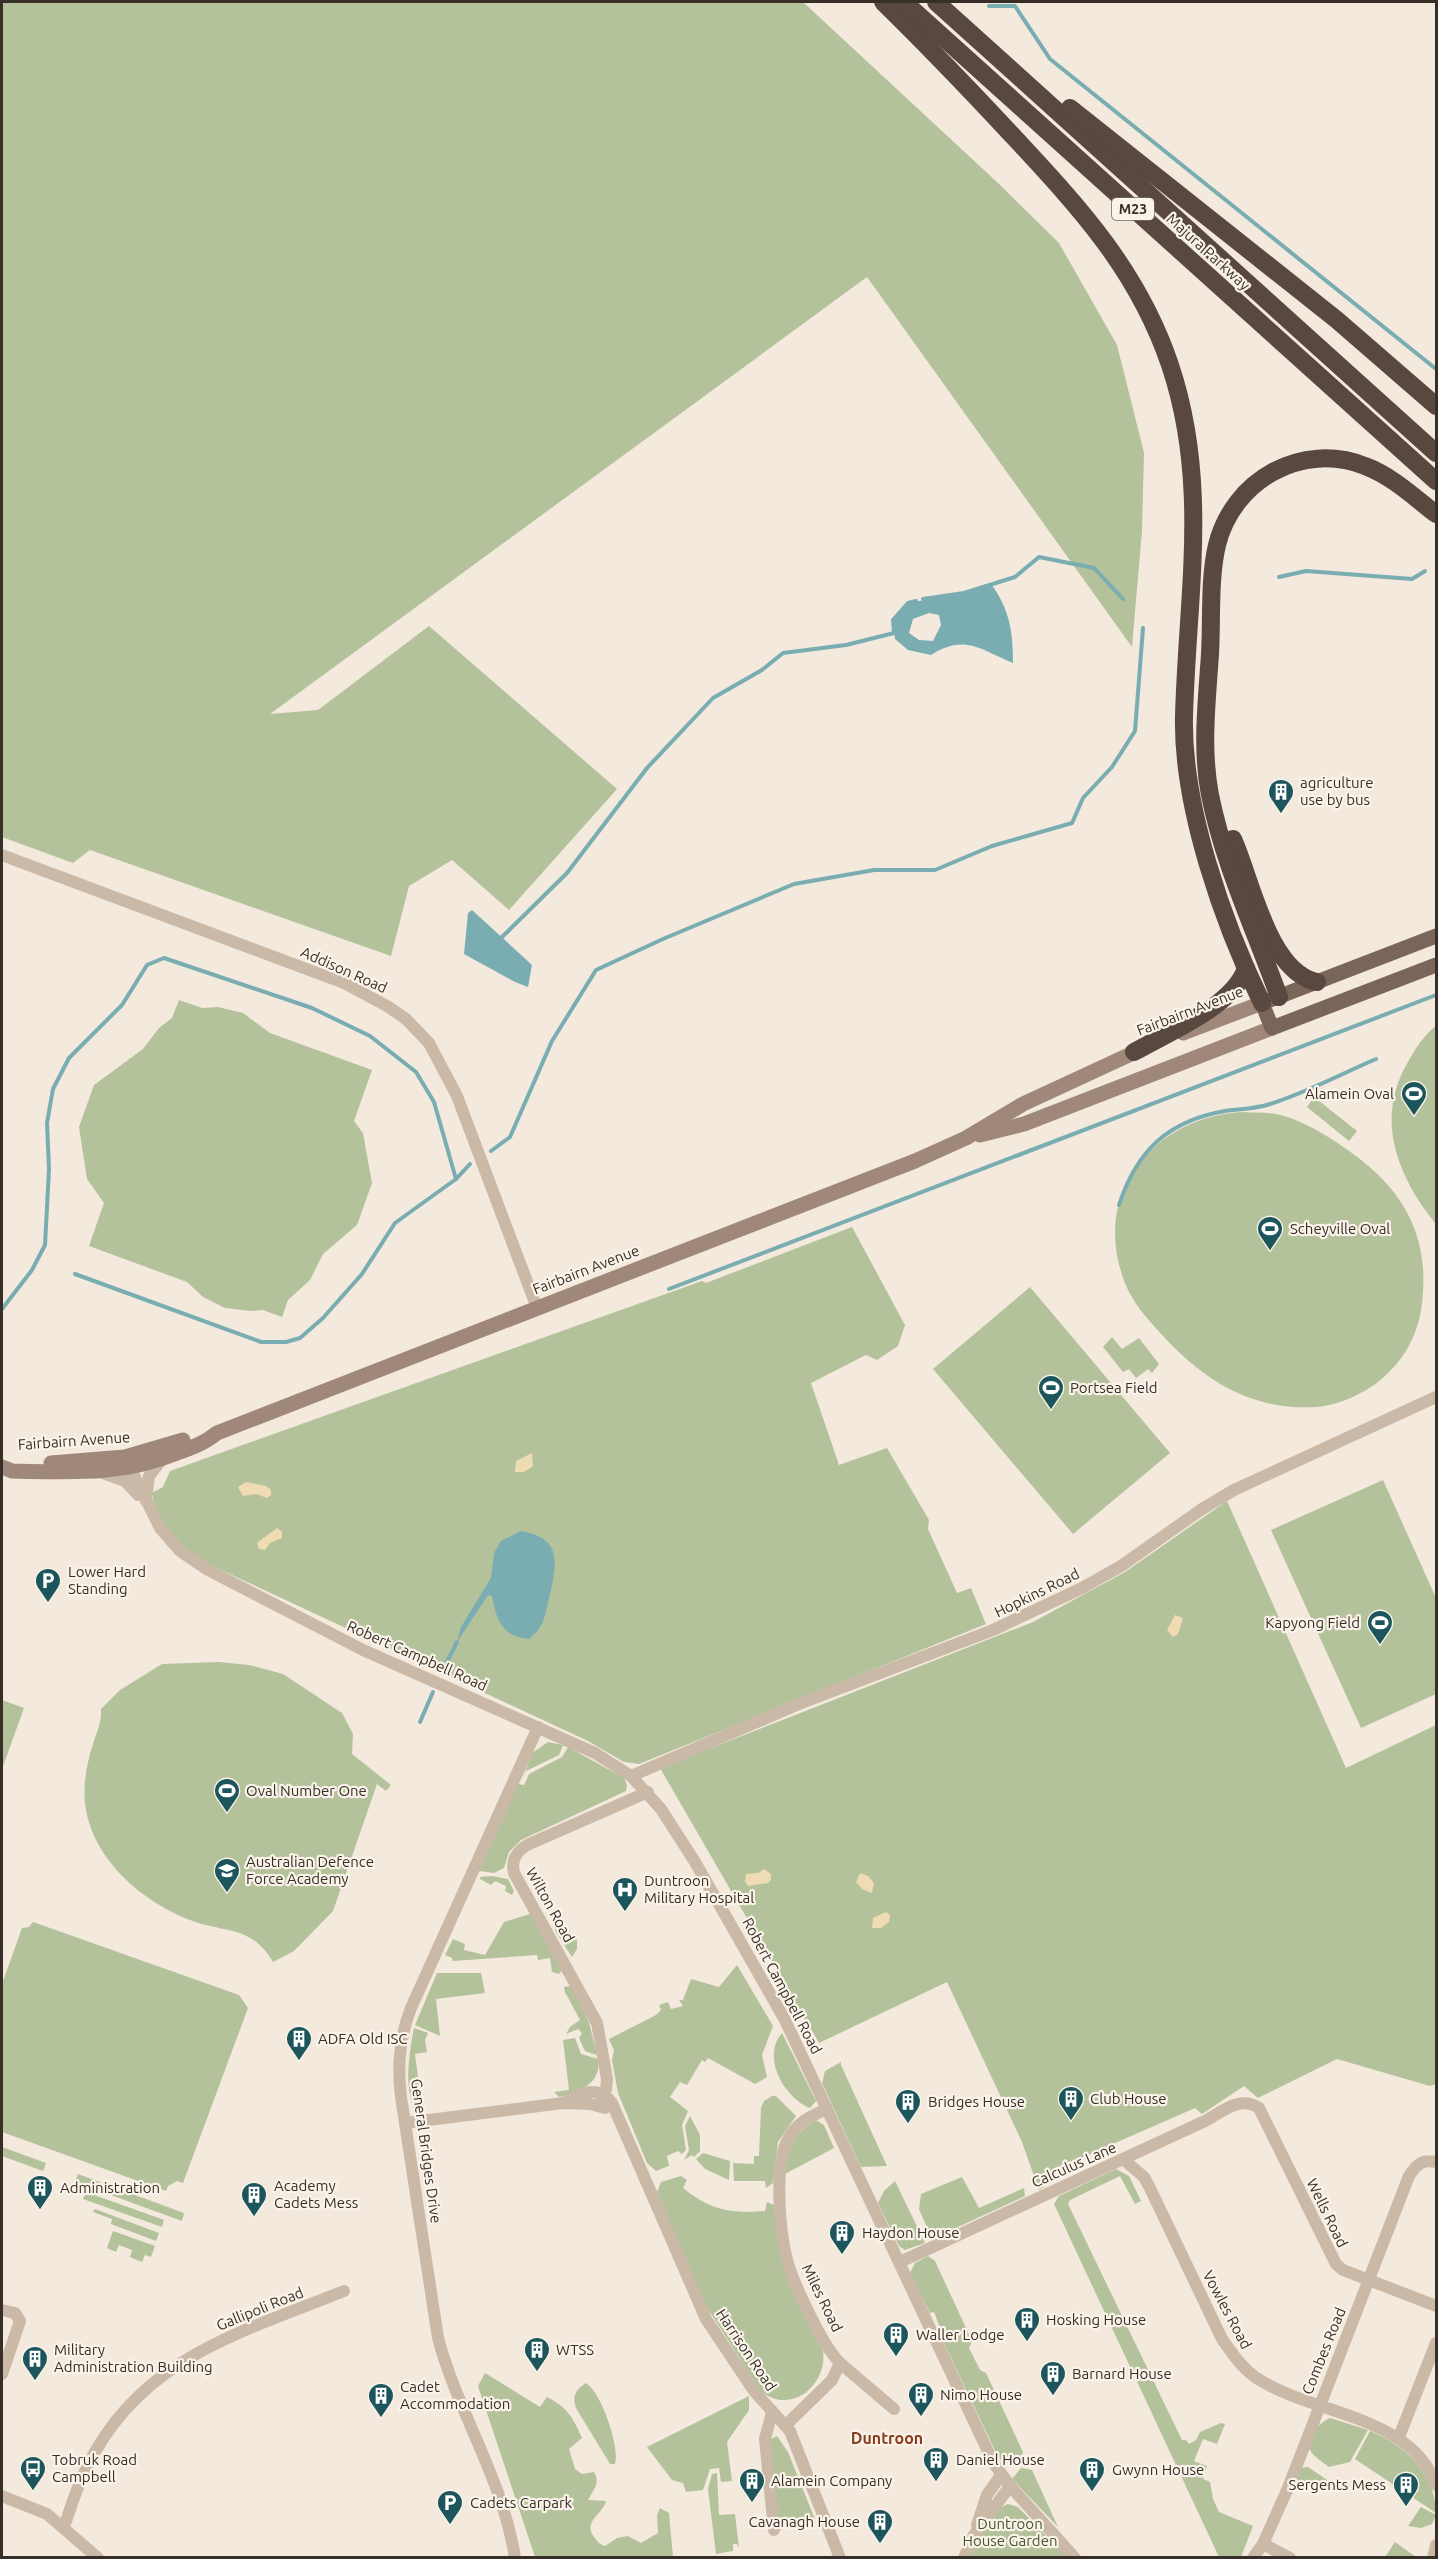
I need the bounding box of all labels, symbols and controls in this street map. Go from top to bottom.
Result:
road number: M23 [1112,198,1154,220]
street label: Majura Parkway [1163,210,1253,293]
place label: agriculture use by bus [1300,774,1374,808]
building icon: agriculture use by bus [1266,777,1296,815]
street label: Addison Road [298,943,390,996]
street label: Fairbairn Avenue [1134,982,1245,1039]
sports icon: Alamein Oval [1399,1079,1429,1117]
place label: Alamein Oval [1305,1085,1394,1102]
sports icon: Scheyville Oval [1255,1214,1285,1252]
place label: Scheyville Oval [1290,1220,1390,1237]
street label: Fairbairn Avenue [530,1241,641,1298]
sports icon: Portsea Field [1036,1373,1066,1411]
place label: Portsea Field [1070,1379,1158,1396]
street label: Fairbairn Avenue [17,1428,131,1453]
place label: Lower Hard Standing [68,1563,146,1597]
street label: Hopkins Road [992,1565,1082,1620]
parking icon: Lower Hard Standing [33,1566,63,1604]
sports icon: Kapyong Field [1365,1608,1395,1646]
place label: Kapyong Field [1265,1614,1360,1631]
street label: Robert Campbell Road [344,1617,490,1694]
sports icon: Oval Number One [212,1776,242,1814]
place label: Oval Number One [246,1782,367,1799]
place label: Australian Defence Force Academy [246,1853,374,1887]
school or university icon: Australian Defence Force Academy [212,1856,242,1894]
street label: Wilton Road [523,1864,578,1945]
place label: Duntroon Military Hospital [644,1872,754,1906]
hospital icon: Duntroon Military Hospital [610,1875,640,1913]
street label: Robert Campbell Road [739,1915,826,2057]
building icon: ADFA Old ISC [284,2024,314,2062]
place label: ADFA Old ISC [318,2030,408,2047]
street label: General Bridges Drive [408,2078,445,2224]
building icon: Club House [1056,2084,1086,2122]
building icon: Bridges House [893,2087,923,2125]
place label: Club House [1090,2090,1167,2107]
place label: Bridges House [928,2093,1025,2110]
street label: Calculus Lane [1029,2138,1119,2191]
building icon: Administration [25,2173,55,2211]
street label: Wells Road [1304,2176,1351,2250]
place label: Academy Cadets Mess [274,2177,358,2211]
place label: Administration [60,2179,160,2196]
building icon: Academy Cadets Mess [239,2180,269,2218]
building icon: Haydon House [827,2218,857,2256]
place label: Haydon House [862,2224,960,2241]
street label: Miles Road [799,2261,846,2335]
street label: Vowles Road [1200,2268,1255,2352]
street label: Gallipoli Road [214,2283,306,2334]
building icon: Hosking House [1012,2305,1042,2343]
street label: Combes Road [1298,2305,1349,2397]
street label: Harrison Road [713,2306,780,2394]
place label: Hosking House [1046,2311,1146,2328]
building icon: Waller Lodge [881,2320,911,2358]
place label: Waller Lodge [916,2326,1005,2343]
building icon: WTSS [522,2335,552,2373]
place label: Military Administration Building [54,2341,213,2375]
place label: WTSS [556,2341,594,2358]
building icon: Military Administration Building [20,2344,50,2382]
building icon: Barnard House [1038,2359,1068,2397]
place label: Barnard House [1072,2365,1172,2382]
place label: Cadet Accommodation [400,2378,510,2412]
building icon: Nimo House [906,2380,936,2418]
building icon: Cadet Accommodation [366,2381,396,2419]
place label: Nimo House [940,2386,1022,2403]
district label: Duntroon [851,2429,923,2447]
building icon: Daniel House [921,2445,951,2483]
place label: Tobruk Road Campbell [52,2451,137,2485]
place label: Daniel House [956,2451,1045,2468]
bus stop icon: Tobruk Road Campbell [18,2454,48,2492]
building icon: Gwynn House [1077,2455,1107,2493]
place label: Gwynn House [1112,2461,1204,2478]
building icon: Alamein Company [737,2466,767,2504]
building icon: Sergents Mess [1391,2470,1421,2508]
place label: Alamein Company [771,2472,892,2489]
place label: Sergents Mess [1289,2476,1386,2493]
parking icon: Cadets Carpark [435,2488,465,2526]
place label: Cadets Carpark [470,2494,573,2511]
building icon: Cavanagh House [865,2507,895,2545]
place label: Cavanagh House [749,2513,860,2530]
park label: Duntroon House Garden [963,2515,1057,2549]

